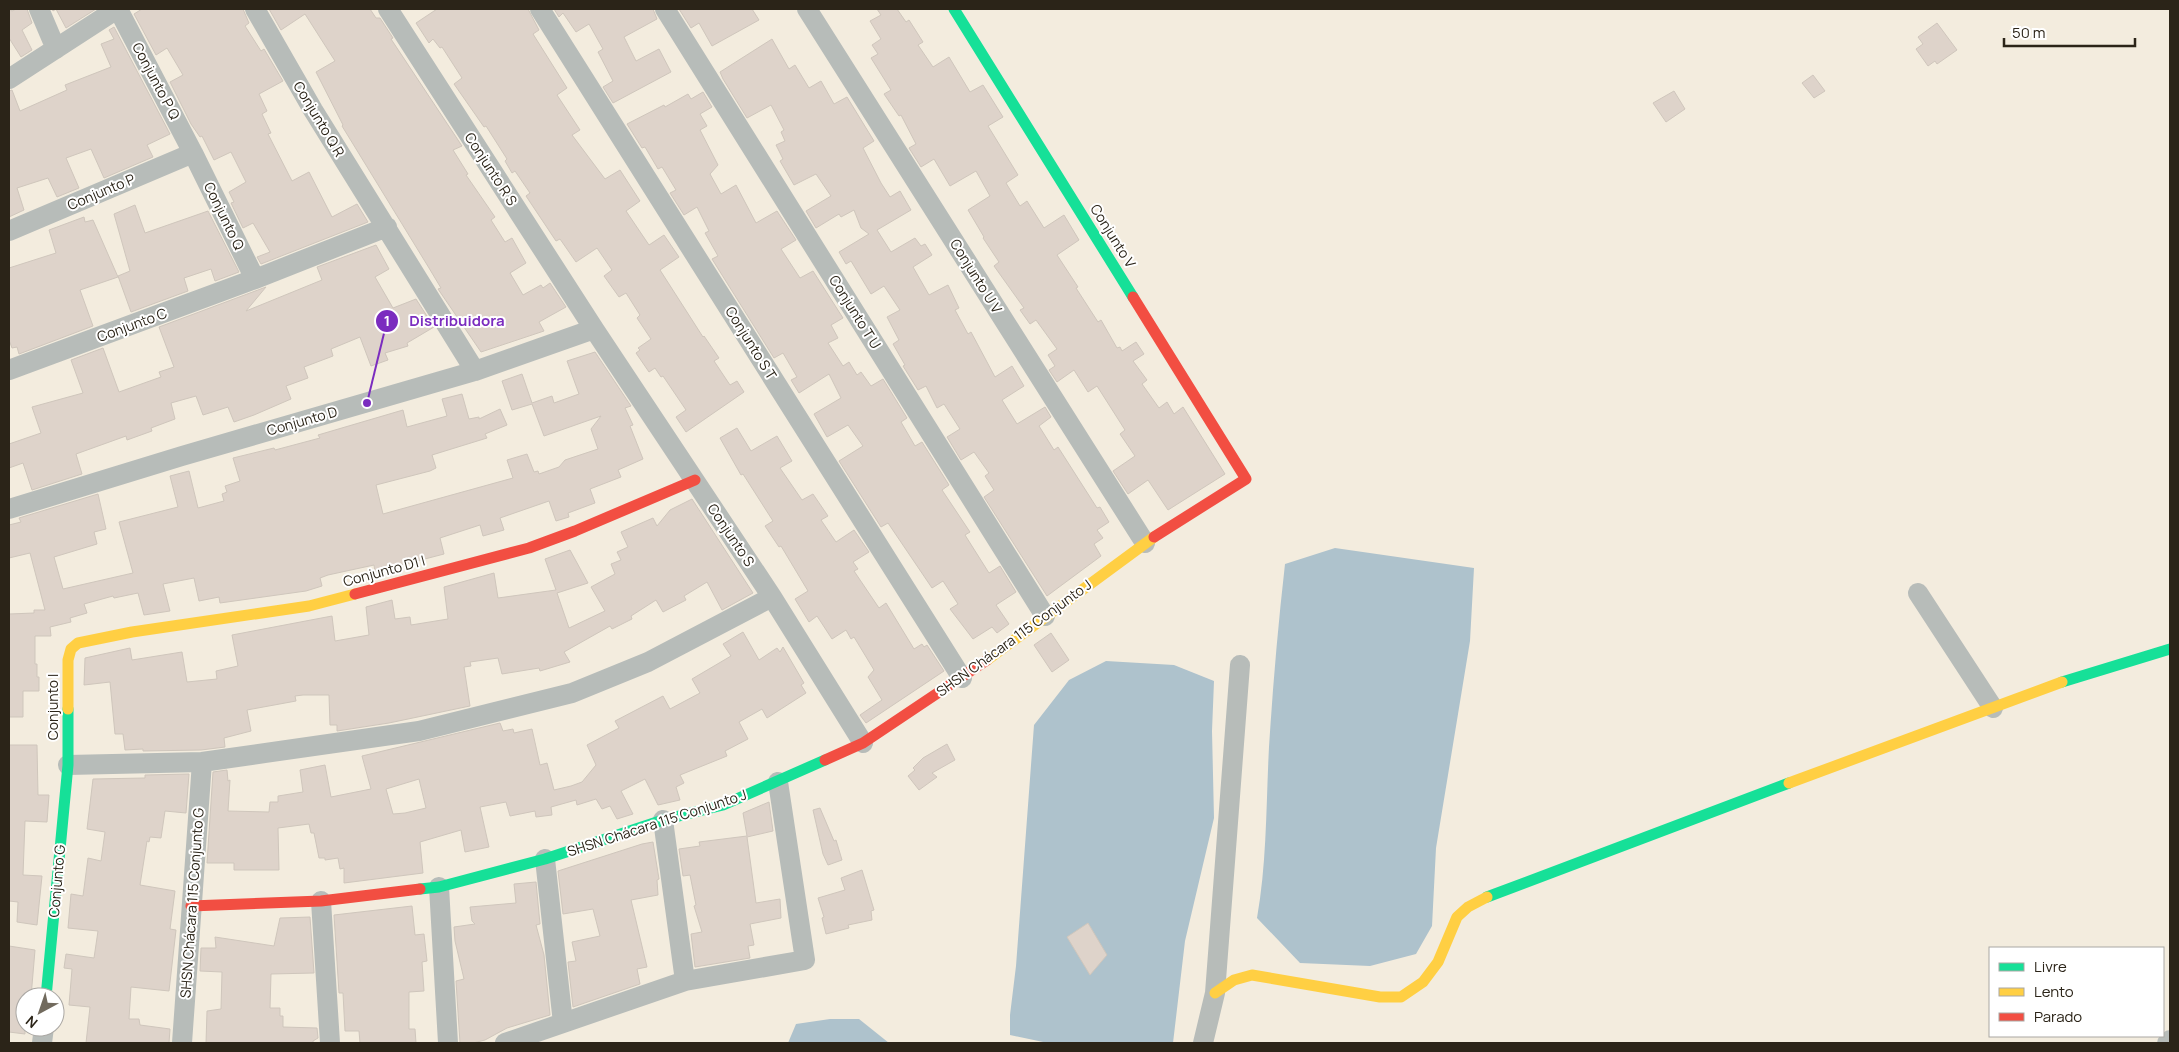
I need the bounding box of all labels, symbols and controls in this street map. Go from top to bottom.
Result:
scale bar [2004,15,2135,47]
text: 50 m [2012,22,2046,43]
street label: Conjunto P Q [128,39,185,123]
street label: Conjunto Q R [289,77,350,160]
street label: Conjunto R S [461,129,522,209]
street label: Conjunto P [64,169,138,214]
street label: Conjunto Q [200,179,249,253]
street label: Conjunto V [1086,200,1141,272]
street label: Conjunto U V [946,235,1007,317]
street label: Conjunto T U [825,271,886,352]
street label: Conjunto C [94,303,169,346]
street label: Conjunto S T [721,303,782,383]
callout: Distribuidora [375,306,515,336]
text: 1 [384,310,390,331]
text: Distribuidora [409,310,505,331]
street label: Conjunto D [264,401,339,440]
street label: Conjunto S [703,500,760,570]
street label: Conjunto D1 I [341,550,427,591]
street label: SHSN Chácara 115 Conjunto J [932,575,1095,700]
street label: Conjunto I [43,674,62,740]
street label: SHSN Chácara 115 Conjunto J [565,784,749,861]
street label: SHSN Chácara 115 Conjunto G [175,807,208,999]
street label: Conjunto G [44,844,69,918]
legend [1989,947,2164,1037]
text: Livre [2034,956,2067,977]
text: Lento [2034,981,2074,1002]
north arrow [15,987,65,1037]
text: Parado [2034,1006,2082,1027]
text: N [21,1012,41,1033]

